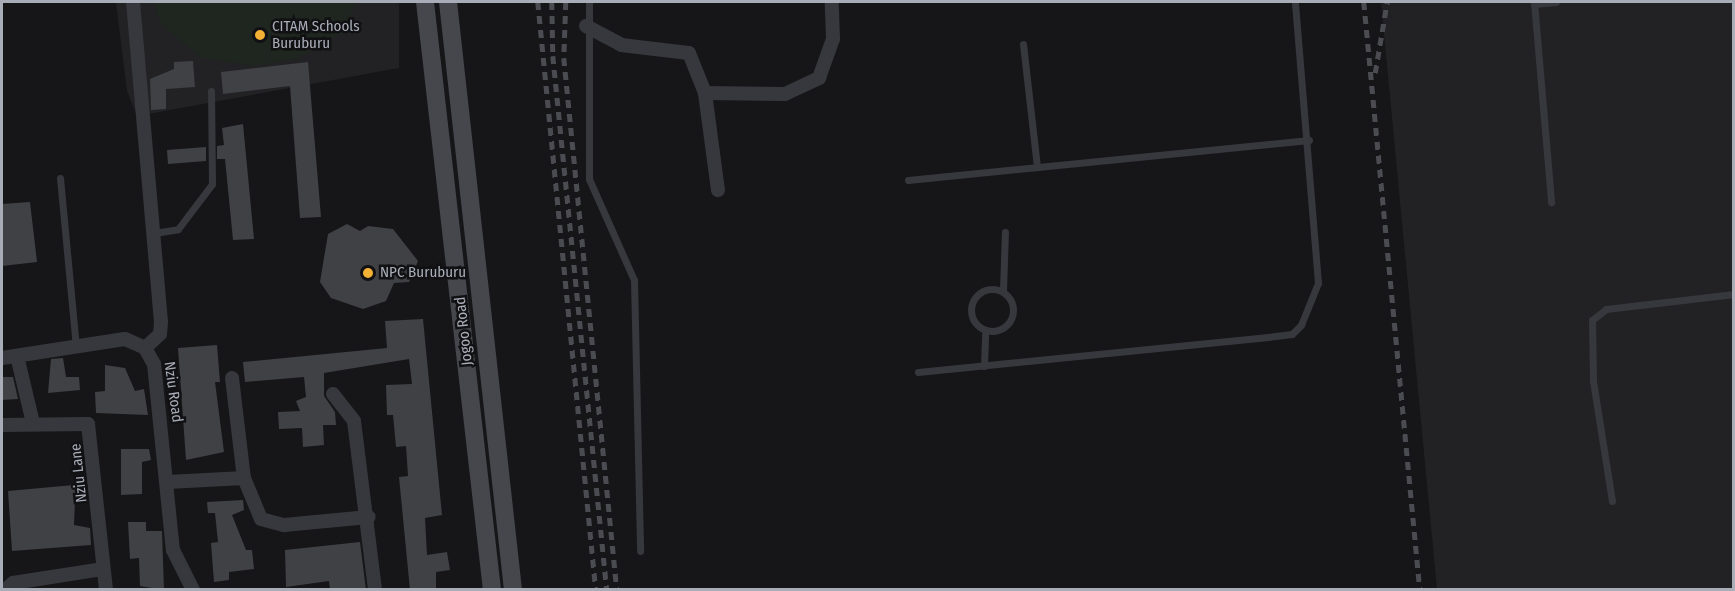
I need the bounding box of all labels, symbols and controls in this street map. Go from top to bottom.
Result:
place label: CITAM Schools Buruburu [272,17,360,52]
marker: CITAM Schools Buruburu [253,28,267,42]
place label: NPC Buruburu [380,264,466,282]
marker: NPC Buruburu [361,266,375,280]
street label: Jogoo Road [451,296,477,366]
street label: Nziu Road [160,360,186,424]
street label: Nziu Lane [67,443,91,503]

